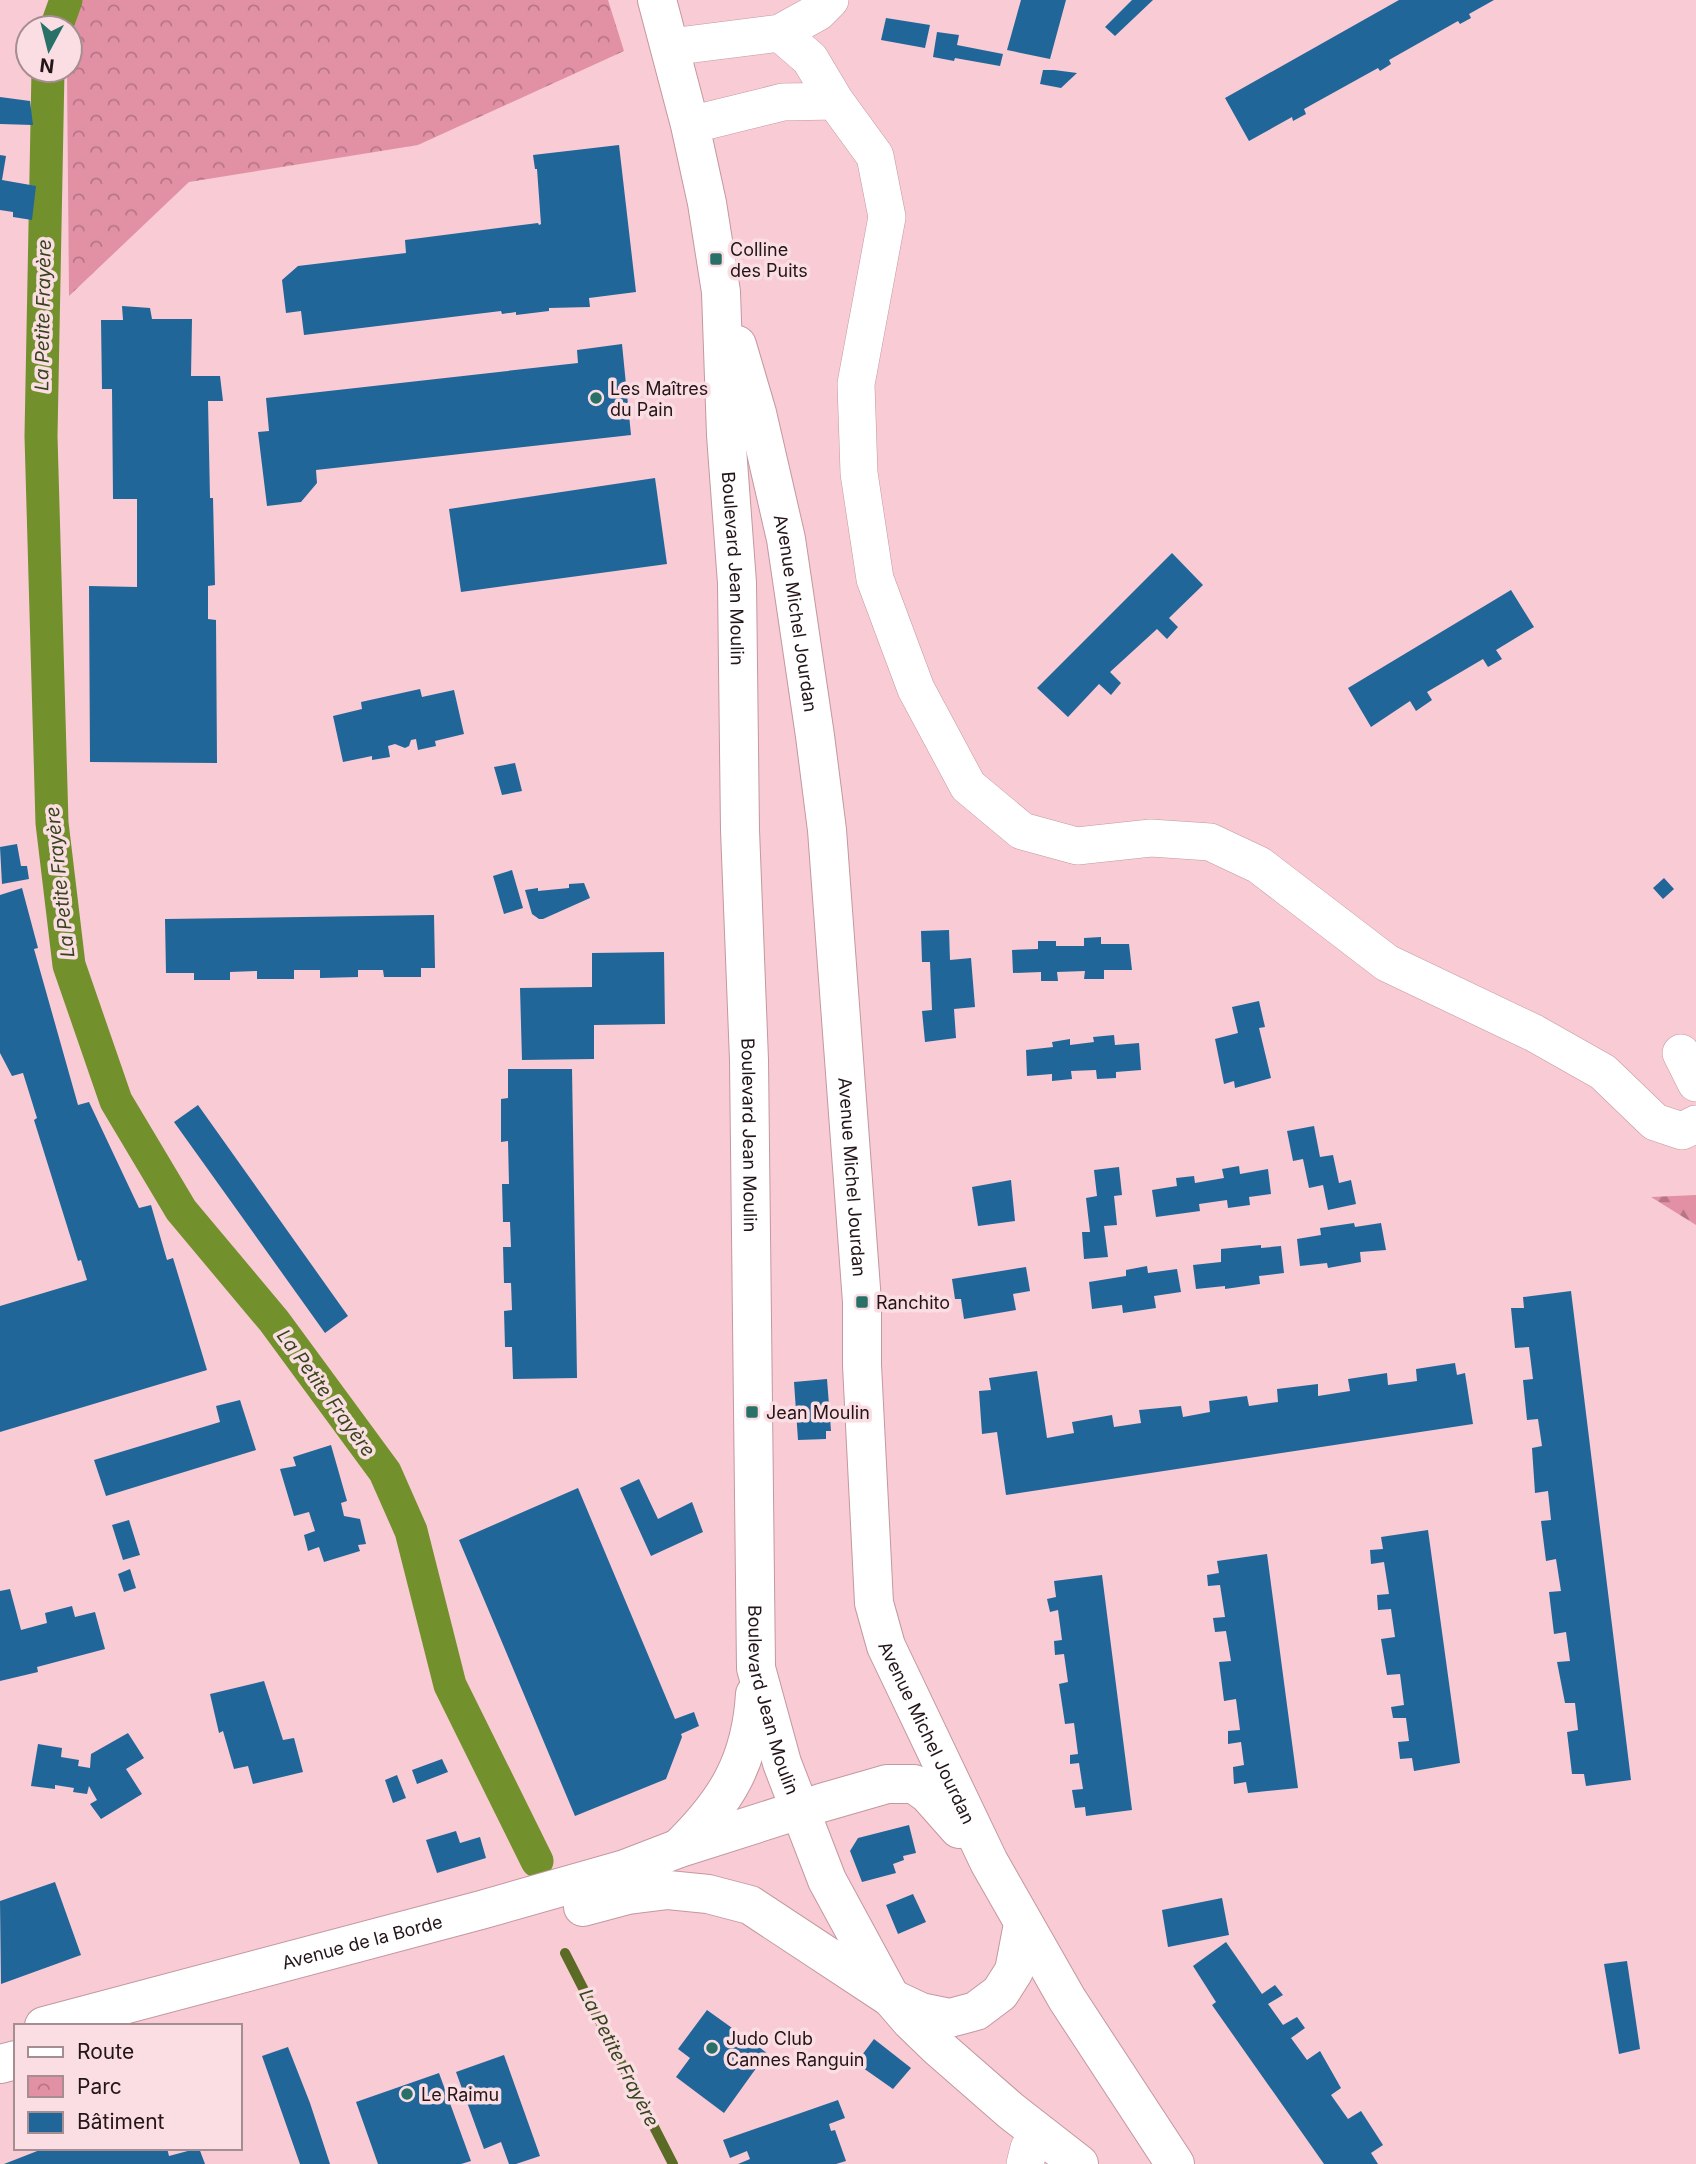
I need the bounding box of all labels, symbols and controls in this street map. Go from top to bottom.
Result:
north arrow [14,14,84,84]
text: N [38,53,56,78]
water label: La Petite Frayère [30,239,56,391]
place label: Colline des Puits [730,239,808,281]
marker: Colline des Puits [708,251,724,267]
place label: Les Maîtres du Pain [610,378,708,420]
marker: Les Maîtres du Pain [588,390,604,406]
street label: Boulevard Jean Moulin [718,471,749,666]
street label: Avenue Michel Jourdan [770,512,822,713]
water label: La Petite Frayère [41,805,79,959]
street label: Boulevard Jean Moulin [738,1038,761,1232]
street label: Avenue Michel Jourdan [835,1077,871,1277]
place label: Ranchito [876,1292,950,1313]
marker: Ranchito [854,1294,870,1310]
water label: La Petite Frayère [272,1325,380,1461]
place label: Jean Moulin [766,1402,870,1423]
marker: Jean Moulin [744,1404,760,1420]
street label: Boulevard Jean Moulin [745,1605,804,1797]
street label: Avenue Michel Jourdan [875,1638,980,1827]
street label: Avenue de la Borde [280,1910,444,1973]
water label: La Petite Frayère [574,1985,664,2131]
legend [14,2024,242,2150]
place label: Judo Club Cannes Ranguin [726,2028,865,2070]
text: Route [77,2039,134,2064]
marker: Judo Club Cannes Ranguin [704,2040,720,2056]
text: Parc [77,2074,122,2099]
place label: Le Raimu [421,2084,499,2105]
marker: Le Raimu [399,2086,415,2102]
text: Bâtiment [77,2109,165,2134]

